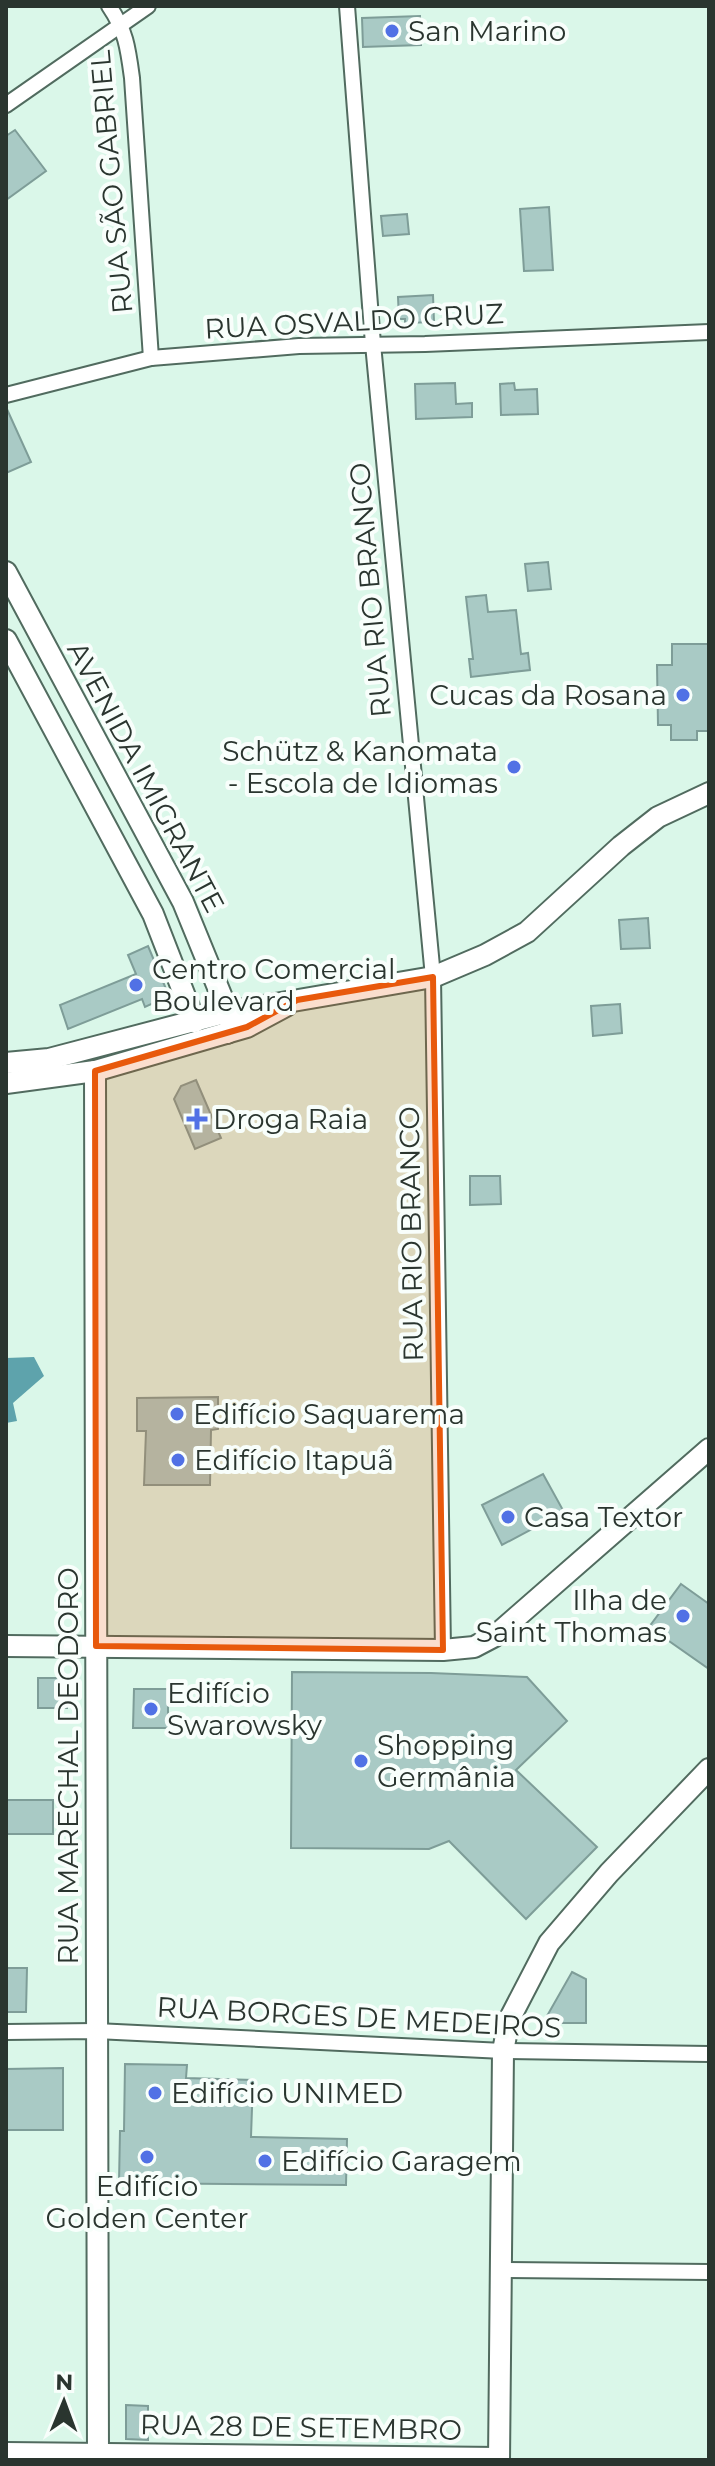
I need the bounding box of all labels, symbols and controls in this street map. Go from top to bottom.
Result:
place label: San Marino [408,14,566,48]
marker: San Marino [383,22,401,40]
street label: RUA SÃO GABRIEL [83,49,139,315]
street label: RUA OSVALDO CRUZ [203,296,505,346]
street label: RUA RIO BRANCO [342,461,398,719]
street label: AVENIDA IMIGRANTE [60,636,232,918]
place label: Cucas da Rosana [429,678,667,712]
marker: Cucas da Rosana [674,686,692,704]
place label: Schütz & Kanomata - Escola de Idiomas [222,734,498,800]
marker: Schütz & Kanomata - Escola de Idiomas [505,758,523,776]
place label: Centro Comercial Boulevard [152,952,396,1018]
marker: Centro Comercial Boulevard [127,976,145,994]
place label: Droga Raia [213,1102,368,1136]
street label: RUA RIO BRANCO [392,1106,430,1362]
marker: Droga Raia [188,1110,206,1128]
place label: Edifício Saquarema [193,1397,465,1431]
marker: Edifício Saquarema [168,1405,186,1423]
place label: Edifício Itapuã [194,1443,394,1477]
marker: Edifício Itapuã [169,1451,187,1469]
place label: Casa Textor [524,1500,683,1534]
marker: Casa Textor [499,1508,517,1526]
street label: RUA MARECHAL DEODORO [51,1567,85,1965]
place label: Ilha de Saint Thomas [476,1583,667,1649]
marker: Ilha de Saint Thomas [674,1607,692,1625]
place label: Edifício Swarowsky [167,1676,323,1742]
marker: Edifício Swarowsky [142,1700,160,1718]
place label: Shopping Germânia [377,1728,516,1794]
marker: Shopping Germânia [352,1752,370,1770]
street label: RUA BORGES DE MEDEIROS [156,1989,562,2045]
place label: Edifício UNIMED [171,2076,403,2110]
marker: Edifício UNIMED [146,2084,164,2102]
place label: Edifício Garagem [281,2144,522,2178]
marker: Edifício Golden Center [138,2148,156,2166]
marker: Edifício Garagem [256,2152,274,2170]
place label: Edifício Golden Center [46,2169,248,2235]
north arrow [24,2362,104,2442]
text: N [55,2369,73,2396]
street label: RUA 28 DE SETEMBRO [140,2407,462,2447]

